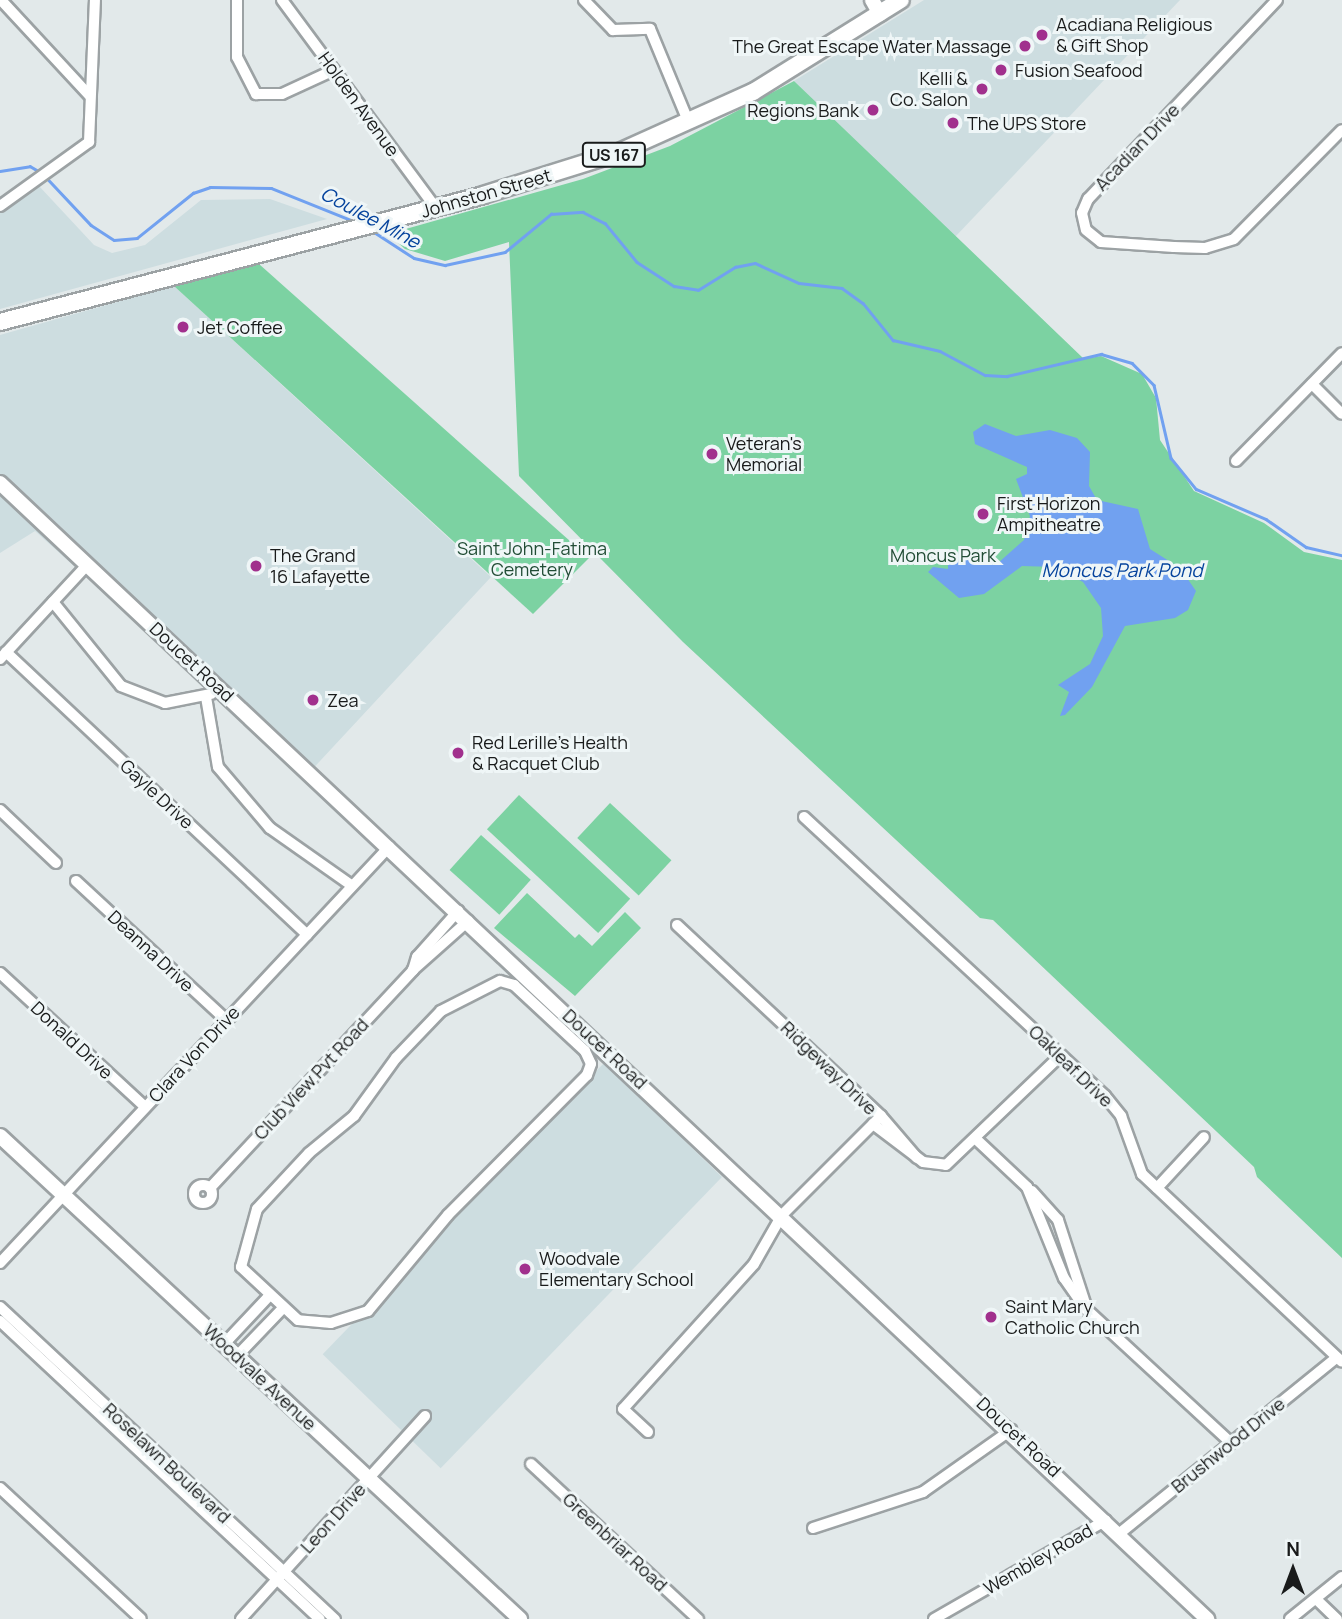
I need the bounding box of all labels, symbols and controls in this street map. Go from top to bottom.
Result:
place label: Acadiana Religious & Gift Shop [1056,14,1212,56]
marker: Acadiana Religious & Gift Shop [1034,27,1050,43]
place label: The Great Escape Water Massage [732,35,1011,57]
marker: The Great Escape Water Massage [1017,38,1033,54]
street label: Holden Avenue [314,47,404,161]
place label: Fusion Seafood [1015,59,1143,81]
marker: Fusion Seafood [993,62,1009,78]
place label: Kelli & Co. Salon [890,68,968,110]
marker: Kelli & Co. Salon [974,81,990,97]
place label: Regions Bank [747,99,859,121]
street label: Acadian Drive [1090,99,1184,195]
marker: Regions Bank [865,102,881,118]
place label: The UPS Store [967,112,1086,134]
marker: The UPS Store [945,115,961,131]
road number: US 167 [581,142,647,168]
street label: Johnston Street [418,164,554,222]
water label: Coulee Mine [316,182,424,254]
place label: Jet Coffee [197,316,283,338]
marker: Jet Coffee [175,319,191,335]
place label: Veteran's Memorial [726,433,802,476]
marker: Veteran's Memorial [704,446,720,462]
place label: First Horizon Ampitheatre [997,493,1101,536]
marker: First Horizon Ampitheatre [975,506,991,522]
park label: Saint John-Fatima Cemetery [457,538,607,580]
park label: Moncus Park [890,544,996,566]
place label: The Grand 16 Lafayette [270,545,370,588]
marker: The Grand 16 Lafayette [248,558,264,574]
water label: Moncus Park Pond [1042,560,1202,582]
street label: Doucet Road [145,618,239,706]
place label: Zea [327,689,358,711]
marker: Zea [305,692,321,708]
place label: Red Lerille's Health & Racquet Club [472,732,628,774]
marker: Red Lerille's Health & Racquet Club [450,745,466,761]
street label: Gayle Drive [116,755,198,833]
street label: Deanna Drive [104,906,198,996]
street label: Donald Drive [27,997,117,1083]
street label: Clara Von Drive [144,1001,244,1107]
street label: Doucet Road [558,1005,652,1093]
street label: Club View Pvt Road [249,1014,373,1144]
street label: Ridgeway Drive [777,1017,881,1119]
street label: Oakleaf Drive [1024,1021,1118,1111]
place label: Woodvale Elementary School [539,1248,694,1290]
marker: Woodvale Elementary School [517,1261,533,1277]
place label: Saint Mary Catholic Church [1005,1296,1140,1338]
marker: Saint Mary Catholic Church [983,1309,999,1325]
street label: Woodvale Avenue [199,1319,321,1435]
street label: Doucet Road [972,1393,1066,1481]
street label: Brushwood Drive [1167,1393,1289,1497]
street label: Roselawn Boulevard [99,1398,235,1528]
street label: Leon Drive [296,1479,370,1557]
street label: Greenbriar Road [558,1488,672,1596]
street label: Wembley Road [980,1519,1096,1599]
north arrow [1258,1535,1328,1605]
text: N [1286,1536,1300,1562]

